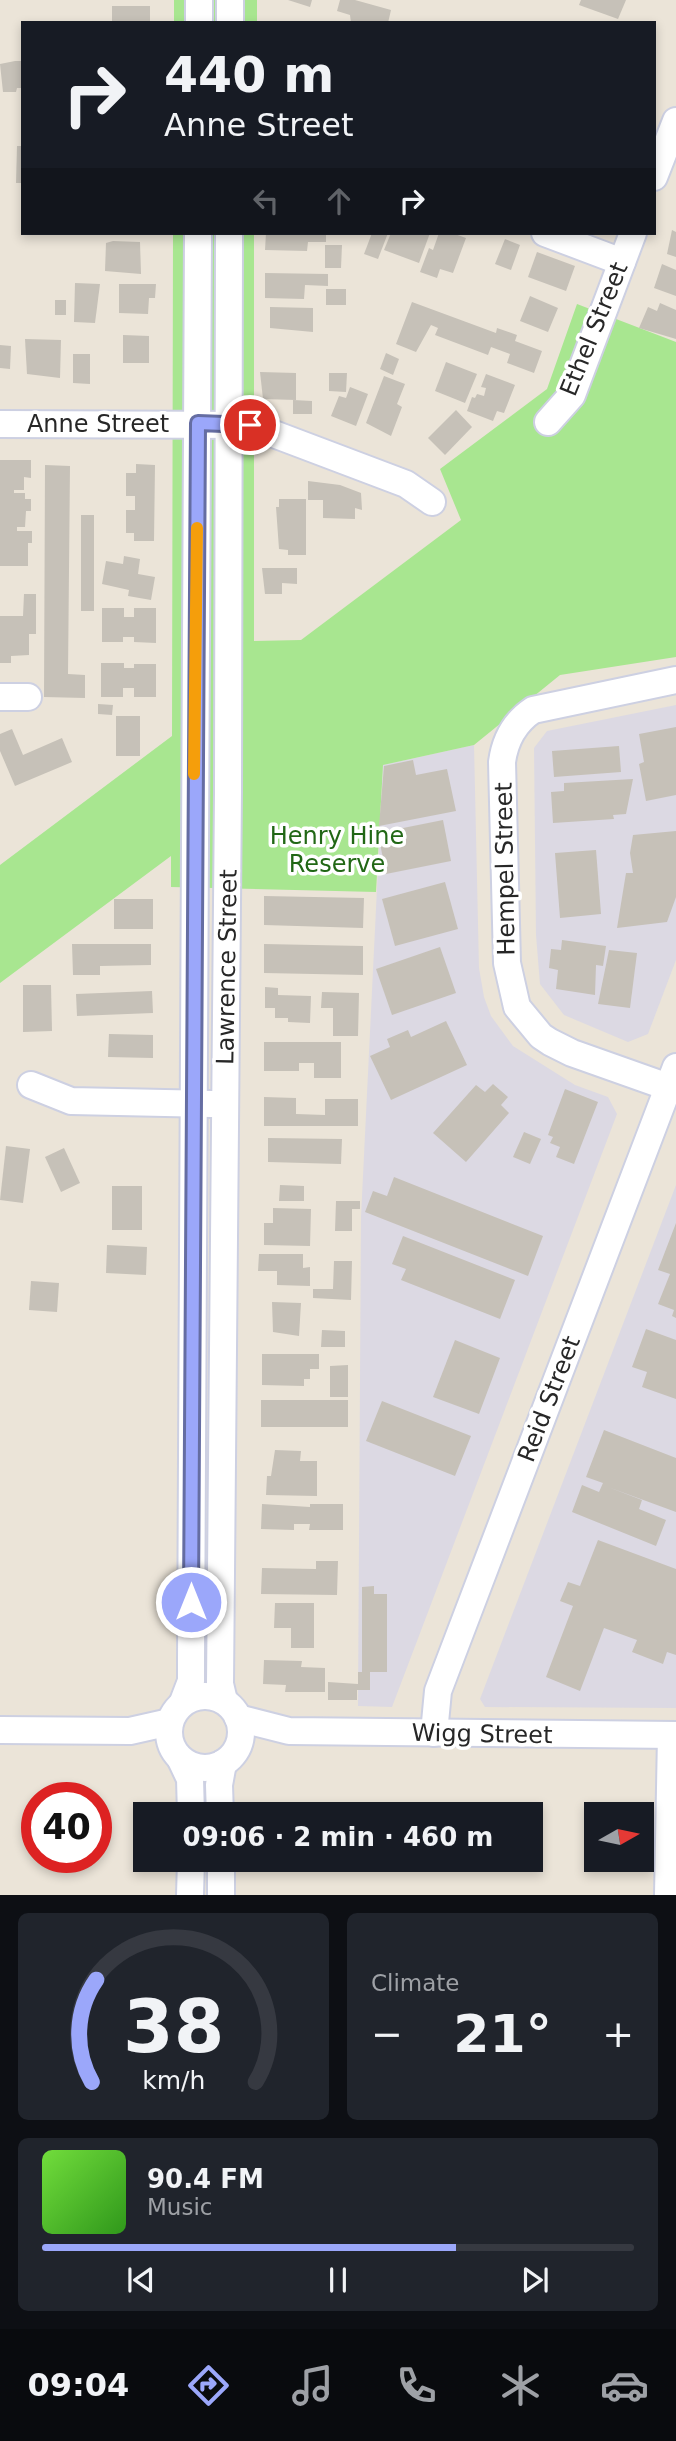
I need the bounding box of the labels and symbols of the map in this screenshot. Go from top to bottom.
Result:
street label: Ethel Street [554,258,634,400]
pin [220,395,280,455]
street label: Anne Street [27,410,169,438]
street label: Hempel Street [489,782,521,956]
park label: Henry Hine Reserve [270,822,404,878]
street label: Lawrence Street [211,869,243,1065]
street label: Reid Street [512,1332,586,1466]
position arrow [154,1565,228,1639]
street label: Wigg Street [411,1719,553,1749]
speed limit sign: 40 [21,1782,112,1873]
north arrow [584,1802,654,1872]

